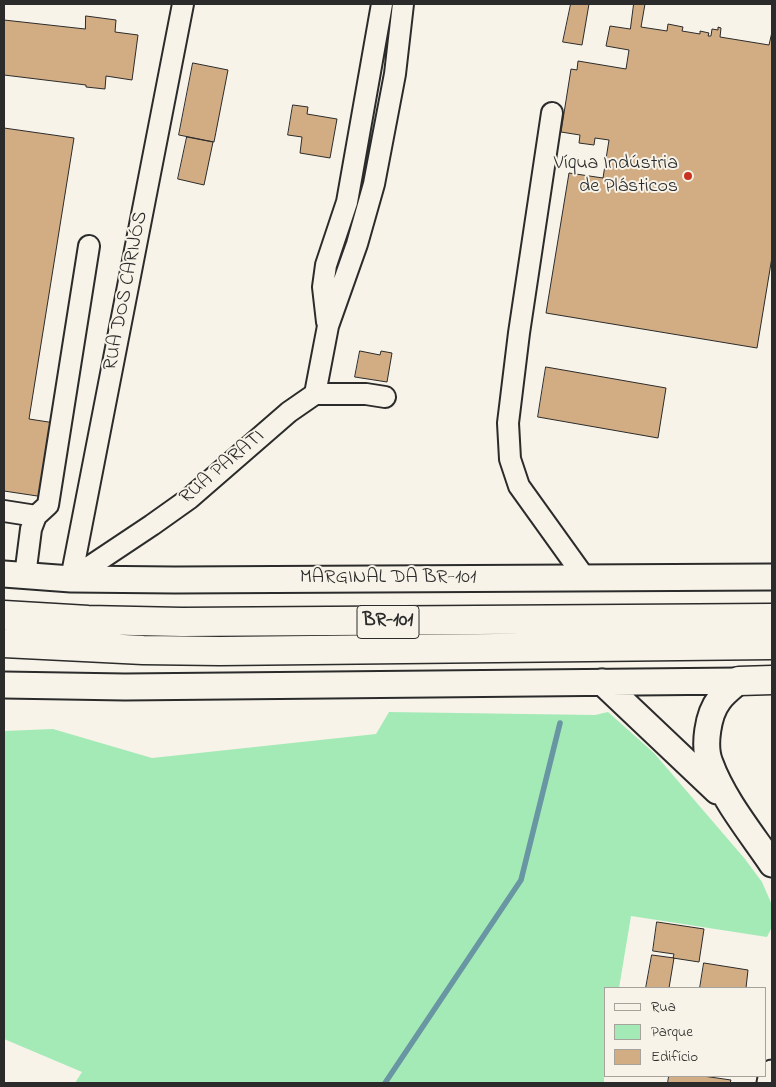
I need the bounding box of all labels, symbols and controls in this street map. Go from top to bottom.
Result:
place label: Víqua Indústria de Plásticos [554,153,678,200]
marker: Víqua Indústria de Plásticos [682,170,694,182]
street label: RUA DOS CARIJÓS [100,209,154,373]
street label: RUA PARATI [176,426,270,510]
street label: MARGINAL DA BR-101 [300,567,476,591]
road number: BR-101 [357,606,419,638]
legend [604,987,766,1077]
text: Rua [651,996,676,1018]
text: Parque [651,1021,693,1043]
text: Edifício [651,1046,698,1068]

